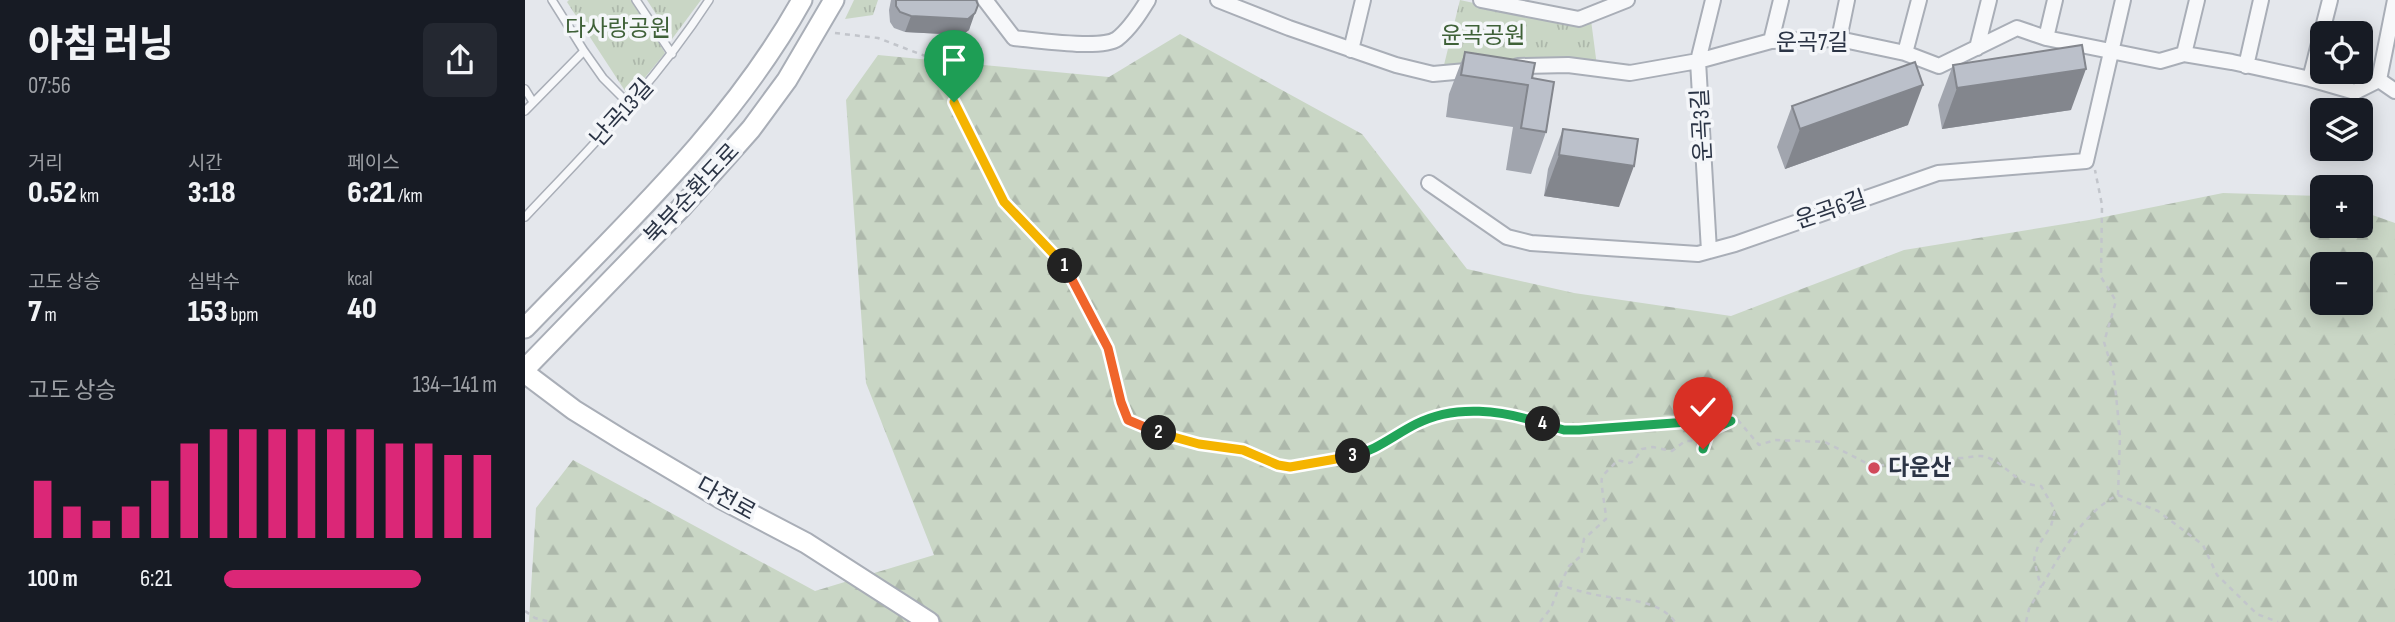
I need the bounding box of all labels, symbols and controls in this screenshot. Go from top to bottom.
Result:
park label: 다사랑공원 [565,15,671,43]
map controls [2310,21,2373,315]
button: locate [2310,21,2373,84]
park label: 윤곡공원 [1441,22,1525,50]
text: 아침 러닝 [28,23,174,68]
button: share [423,23,497,97]
street label: 운곡7길 [1776,29,1848,57]
pin [924,30,984,102]
icon: arrive [935,41,973,79]
text: 07:56 [28,72,71,100]
street label: 난곡13길 [584,73,660,153]
street label: 운곡3길 [1686,88,1718,162]
button: layers [2310,98,2373,161]
street label: 북부순환도로 [638,138,746,250]
text: 거리 [28,152,63,175]
text: 시간 [188,152,223,175]
text: 페이스 [347,152,400,175]
text: 0.52 [28,175,77,211]
text: 3:18 [188,175,236,211]
text: 6:21 [347,175,395,211]
button: + [2310,175,2373,238]
text: km [77,185,99,208]
text: /km [395,185,423,208]
street label: 운곡6길 [1792,185,1870,235]
pin: 1 [1047,248,1083,284]
button: − [2310,252,2373,315]
text: 1 [1061,254,1068,277]
text: kcal [347,268,372,291]
text: 고도 상승 [28,271,101,294]
text: 심박수 [188,271,240,294]
text: 40 [347,291,377,327]
text: 7 [28,294,42,330]
text: 153 [188,294,228,330]
text: m [42,304,57,327]
text: bpm [228,304,259,327]
text: 134–141 m [413,371,497,399]
text: 고도 상승 [28,377,116,405]
pin [1673,377,1733,449]
icon: check [1684,388,1722,426]
pin: 4 [1525,406,1561,442]
text: 4 [1538,412,1547,435]
pin: 2 [1141,416,1177,450]
text: 2 [1154,421,1163,444]
pin: 3 [1335,438,1371,474]
text: 3 [1348,444,1357,467]
place label: 다운산 [1888,454,1951,482]
marker: 다운산 [1866,460,1882,476]
street label: 다전로 [691,471,761,527]
text: 100 m [28,565,78,593]
text: 6:21 [140,565,172,593]

